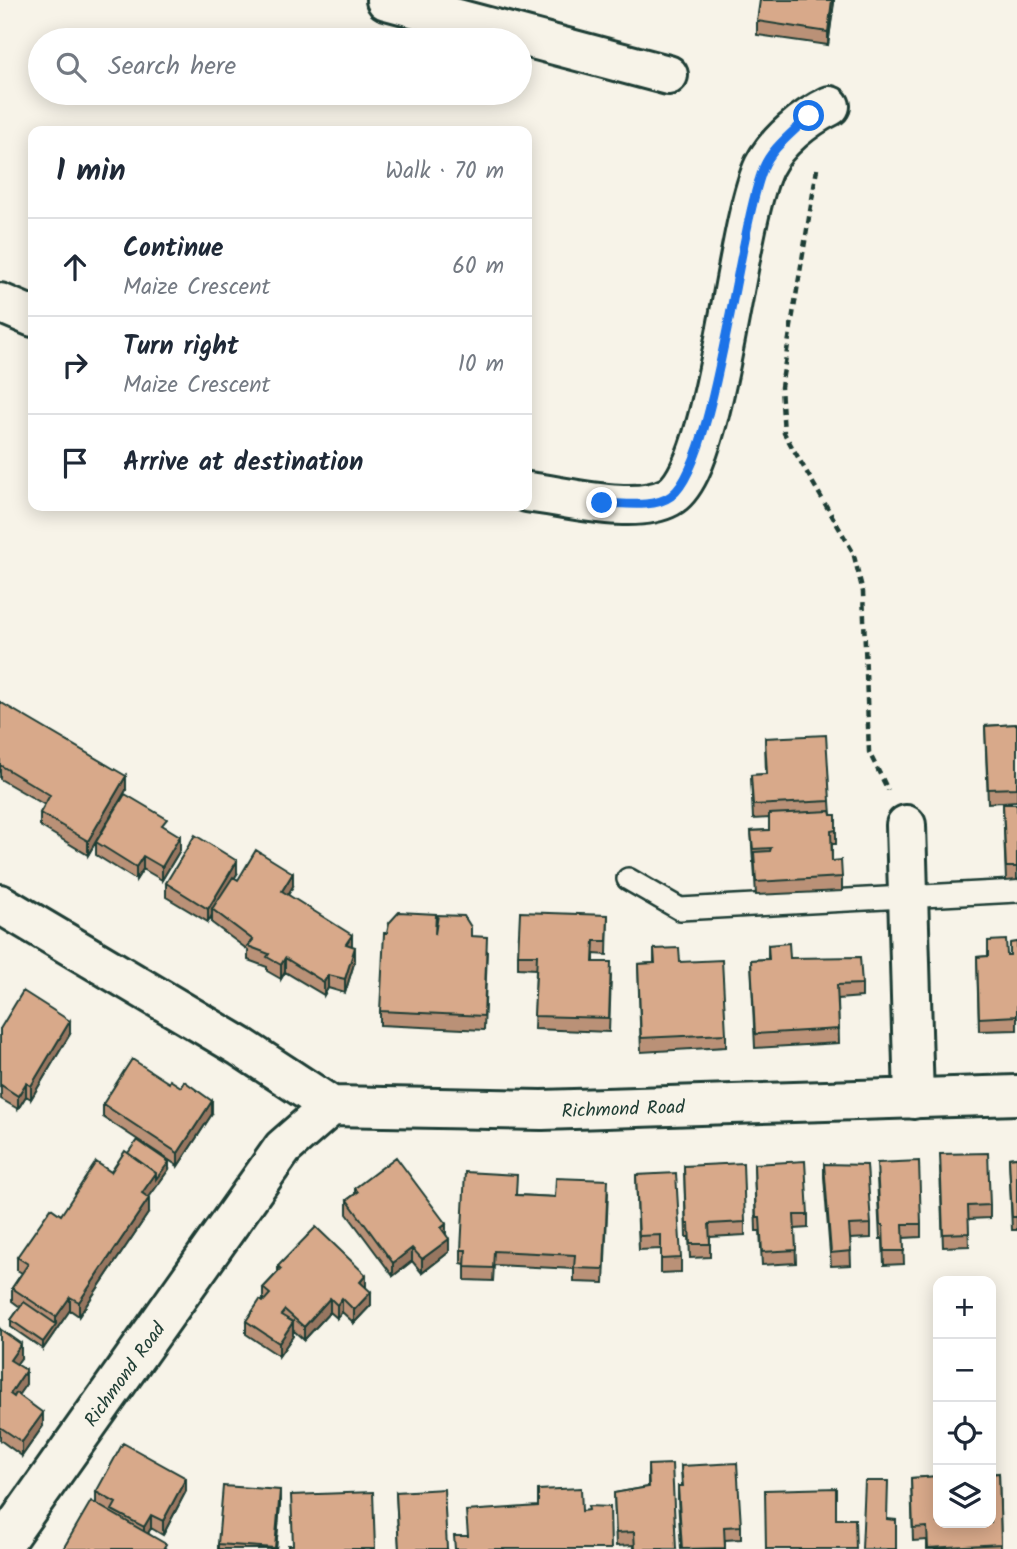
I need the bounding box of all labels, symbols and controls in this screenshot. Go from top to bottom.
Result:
search box [28,28,532,105]
text: Search here [108,46,236,88]
icon: search [52,48,90,86]
route start [793,100,824,131]
text: 1 min [56,148,126,196]
text: Walk · 70 m [385,154,504,190]
text: Continue [123,228,224,270]
icon: ahead [56,248,94,286]
text: 60 m [452,249,504,285]
text: Maize Crescent [123,270,270,306]
text: Turn right [123,326,239,368]
icon: right [56,346,94,384]
text: 10 m [458,347,504,383]
text: Maize Crescent [123,368,270,404]
text: Arrive at destination [123,442,363,484]
icon: arrive [56,444,94,482]
route end [586,487,617,518]
street label: Richmond Road [561,1093,686,1127]
map controls [933,1276,996,1528]
button: + [933,1276,996,1339]
street label: Richmond Road [77,1316,174,1434]
button: − [933,1339,996,1402]
button: locate [933,1402,996,1465]
button: layers [933,1465,996,1528]

